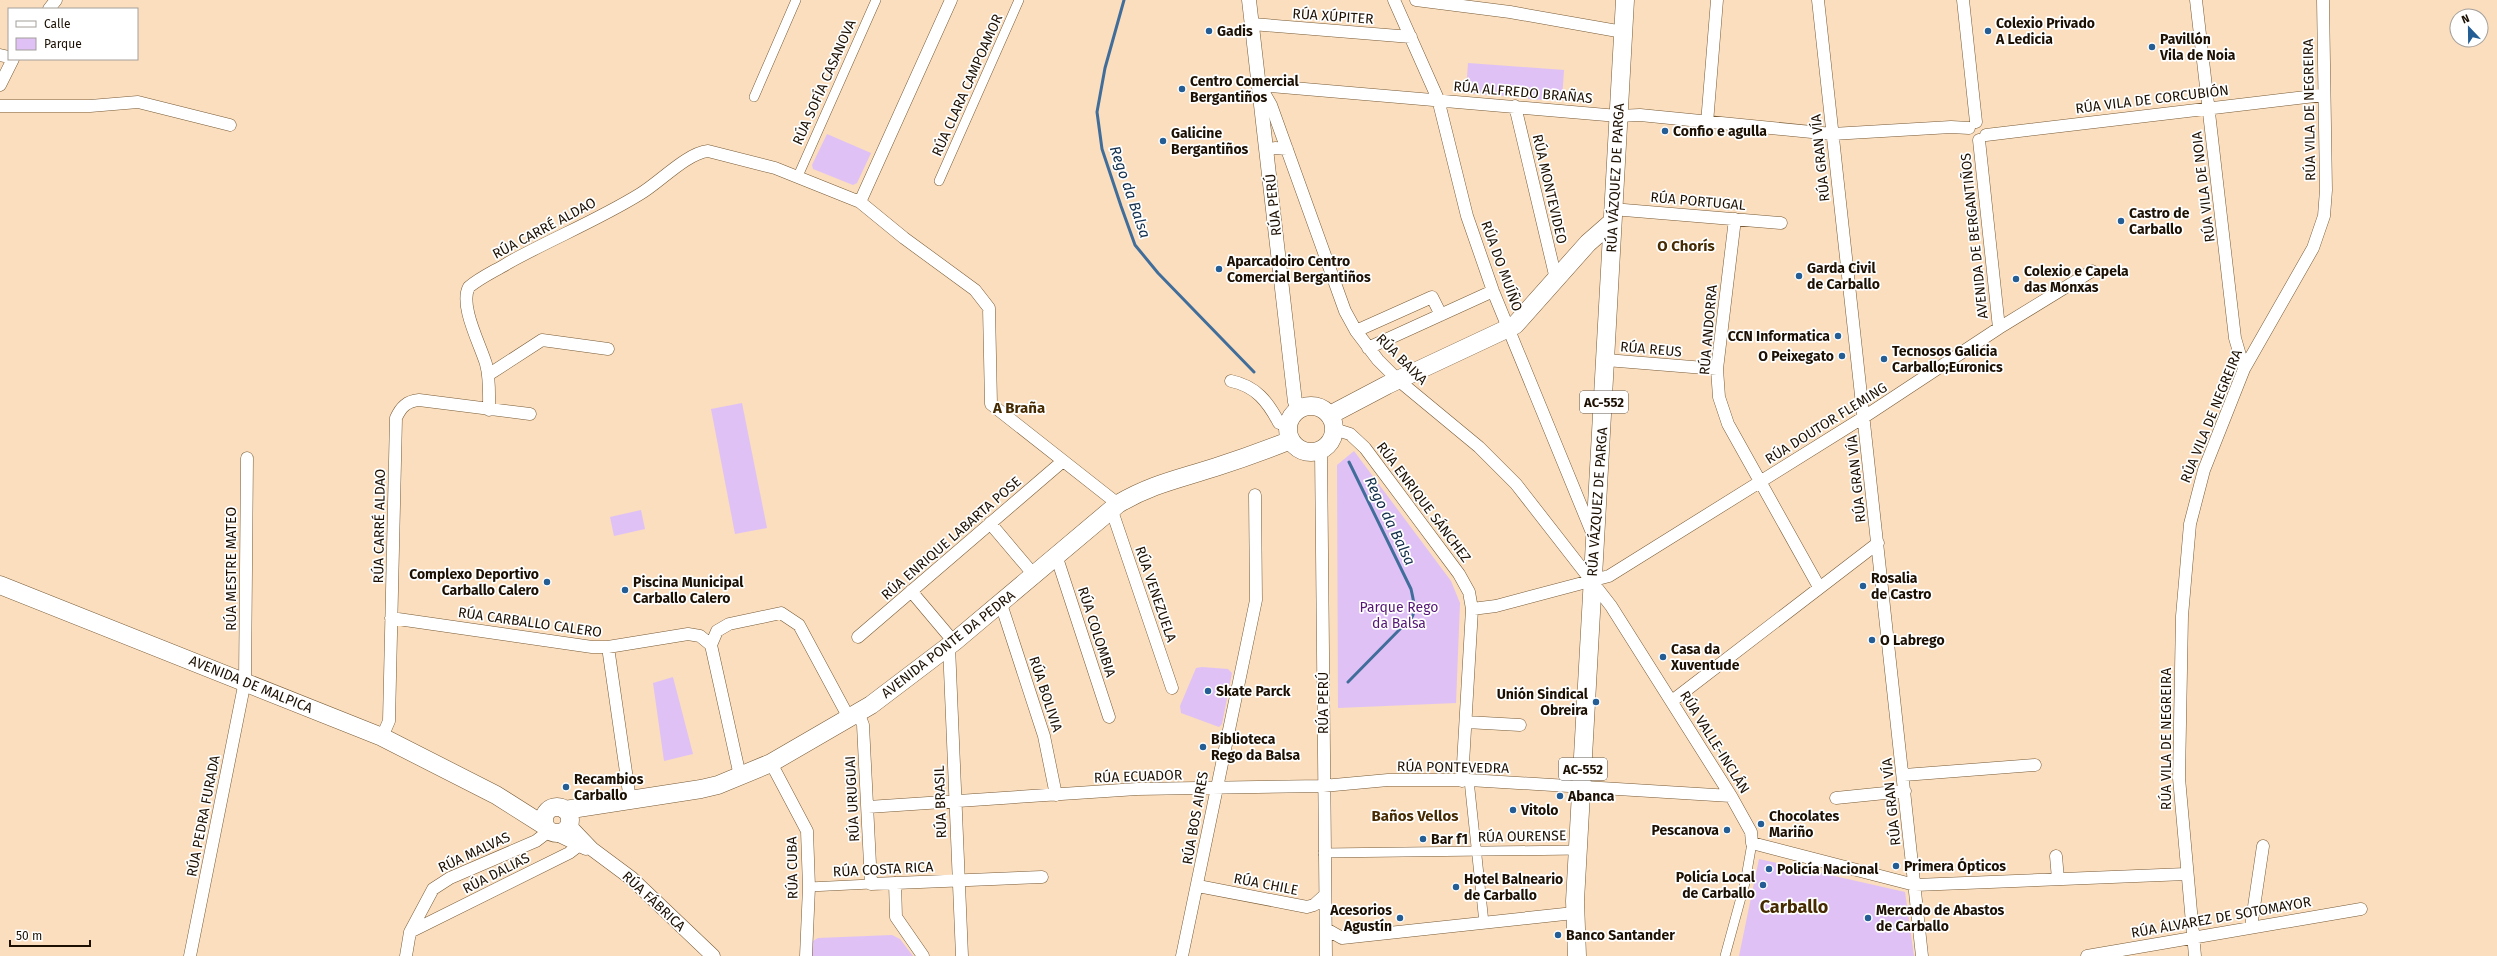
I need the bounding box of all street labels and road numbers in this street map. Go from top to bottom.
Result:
street label: RÚA XÚPITER [1292,4,1375,28]
street label: RÚA CLARA CAMPOAMOR [928,11,1007,159]
street label: RÚA SOFÍA CASANOVA [788,16,860,148]
street label: RÚA VILA DE NEGREIRA [2299,39,2319,181]
street label: RÚA ALFREDO BRAÑAS [1453,77,1594,107]
street label: RÚA VILA DE CORCUBIÓN [2074,81,2230,117]
street label: RÚA VÁZQUEZ DE PARGA [1602,103,1628,253]
street label: RÚA GRAN VÍA [1806,113,1834,203]
street label: RÚA VILA DE NOIA [2187,131,2219,243]
street label: RÚA MONTEVIDEO [1529,132,1571,246]
street label: AVENIDA DE BERGANTIÑOS [1957,152,1992,320]
street label: RÚA PERÚ [1261,173,1285,237]
street label: RÚA PORTUGAL [1650,188,1746,214]
street label: RÚA CARRÉ ALDAO [489,193,599,263]
street label: RÚA DO MUÍÑO [1477,218,1527,314]
street label: RÚA ANDORRA [1695,284,1721,376]
street label: RÚA BAIXA [1373,330,1431,388]
street label: RÚA REUS [1619,337,1683,361]
street label: RÚA VILA DE NEGREIRA [2176,347,2246,485]
street label: RÚA DOUTOR FLEMING [1762,378,1890,468]
road number: AC-552 [1580,391,1628,413]
street label: RÚA VÁZQUEZ DE PARGA [1583,427,1611,577]
street label: RÚA GRAN VÍA [1842,434,1870,524]
street label: RÚA ENRIQUE SÁNCHEZ [1373,438,1475,566]
street label: RÚA CARRÉ ALDAO [369,469,389,583]
street label: RÚA ENRIQUE LABARTA POSE [877,472,1025,604]
street label: RÚA MESTRE MATEO [222,507,240,631]
street label: RÚA VENEZUELA [1131,544,1181,644]
street label: RÚA COLOMBIA [1074,585,1120,679]
street label: AVENIDA PONTE DA PEDRA [878,587,1019,702]
street label: RÚA CARBALLO CALERO [457,603,603,641]
street label: AVENIDA DE MALPICA [187,652,315,717]
street label: RÚA BOLIVIA [1025,654,1067,734]
street label: RÚA VILA DE NEGREIRA [2157,668,2175,810]
street label: RÚA PERÚ [1314,672,1332,734]
street label: RÚA VALLE-INCLÁN [1676,687,1754,797]
street label: RÚA PEDRA FURADA [182,754,224,878]
street label: RÚA URUGUAI [841,755,863,843]
street label: RÚA PONTEVEDRA [1397,757,1509,777]
street label: RÚA GRAN VÍA [1877,757,1905,847]
road number: AC-552 [1559,758,1607,780]
street label: RÚA BRASIL [930,765,950,839]
street label: RÚA ECUADOR [1093,765,1183,787]
street label: RÚA BOS AIRES [1178,770,1212,866]
street label: RÚA OURENSE [1477,826,1567,846]
street label: RÚA MALVAS [435,827,513,876]
street label: RÚA CUBA [782,837,802,899]
street label: RÚA DALIAS [459,848,533,898]
street label: RÚA COSTA RICA [832,857,934,881]
street label: RÚA FÁBRICA [618,867,690,935]
street label: RÚA CHILE [1232,869,1300,899]
street label: RÚA ÁLVAREZ DE SOTOMAYOR [2130,892,2313,942]

